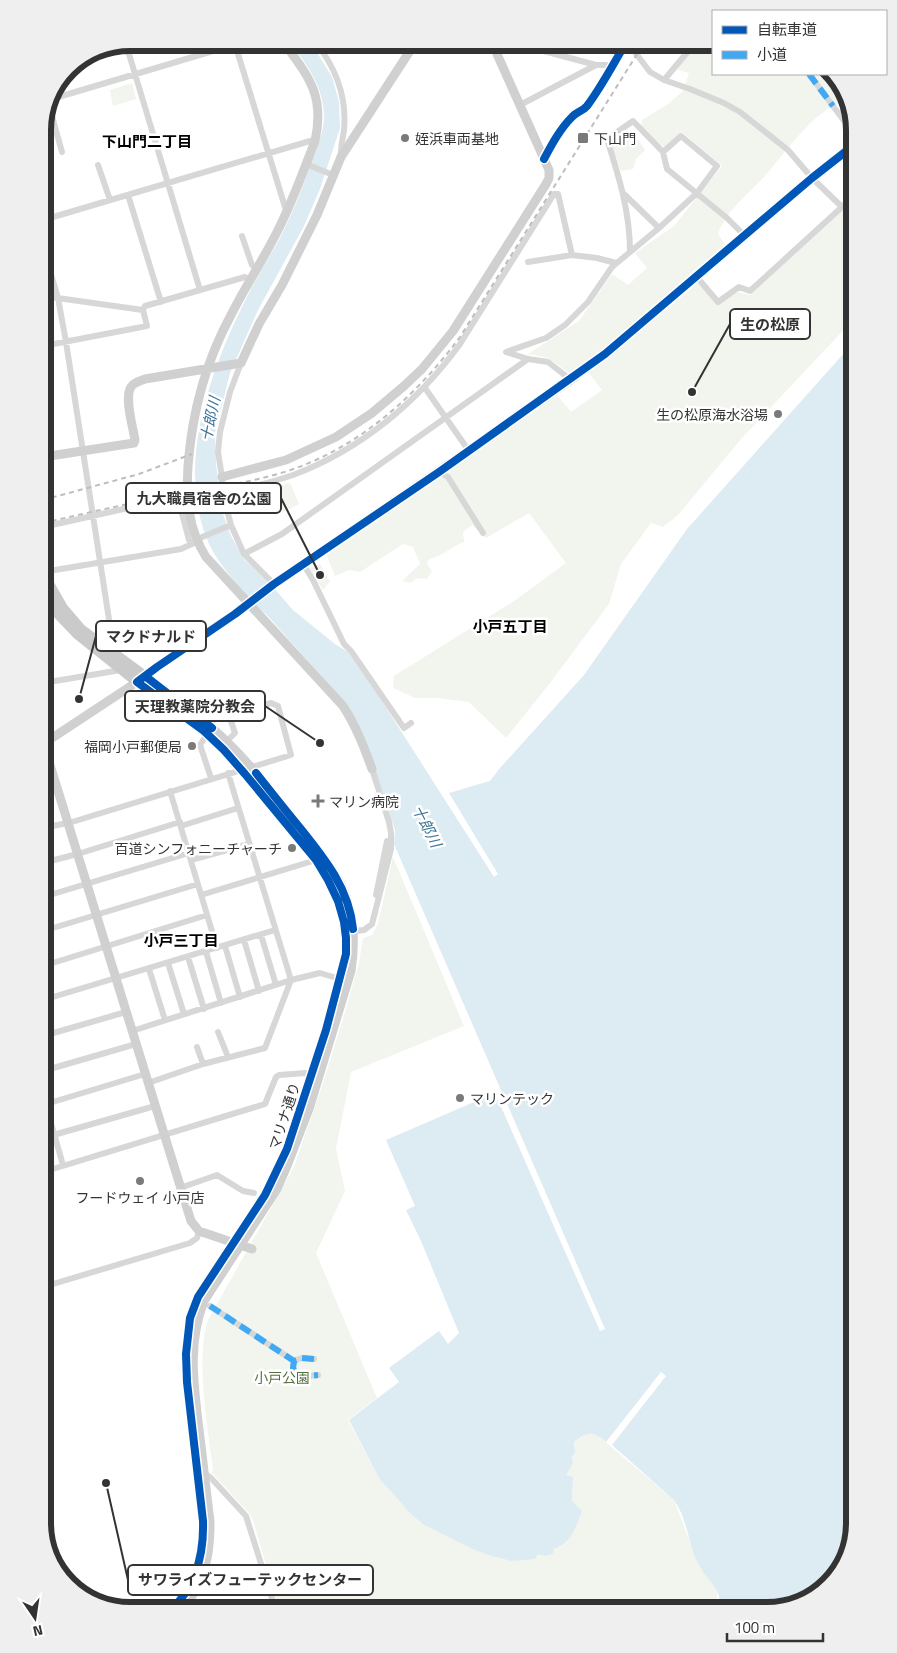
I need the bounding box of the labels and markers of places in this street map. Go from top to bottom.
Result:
place label: 姪浜車両基地 [415,128,499,149]
place label: 下山門 [594,128,636,149]
marker: 下山門 [576,131,590,145]
marker: 姪浜車両基地 [399,132,411,144]
callout: 生の松原 [730,309,810,339]
place label: 生の松原海水浴場 [656,404,768,425]
marker: 生の松原海水浴場 [772,408,784,420]
callout: 九大職員宿舎の公園 [126,483,281,513]
callout: マクドナルド [96,621,206,651]
callout: 天理教薬院分教会 [125,691,265,721]
place label: 福岡小戸郵便局 [84,736,182,757]
marker: 福岡小戸郵便局 [186,740,198,752]
place label: マリン病院 [329,791,399,812]
marker: マリン病院 [311,794,325,808]
place label: 百道シンフォニーチャーチ [115,838,282,859]
marker: 百道シンフォニーチャーチ [286,842,298,854]
place label: マリンテック [470,1088,554,1109]
marker: マリンテック [454,1092,466,1104]
marker: フードウェイ 小戸店 [134,1175,146,1187]
place label: フードウェイ 小戸店 [75,1187,205,1208]
callout: サワライズフューテックセンター [128,1565,373,1595]

